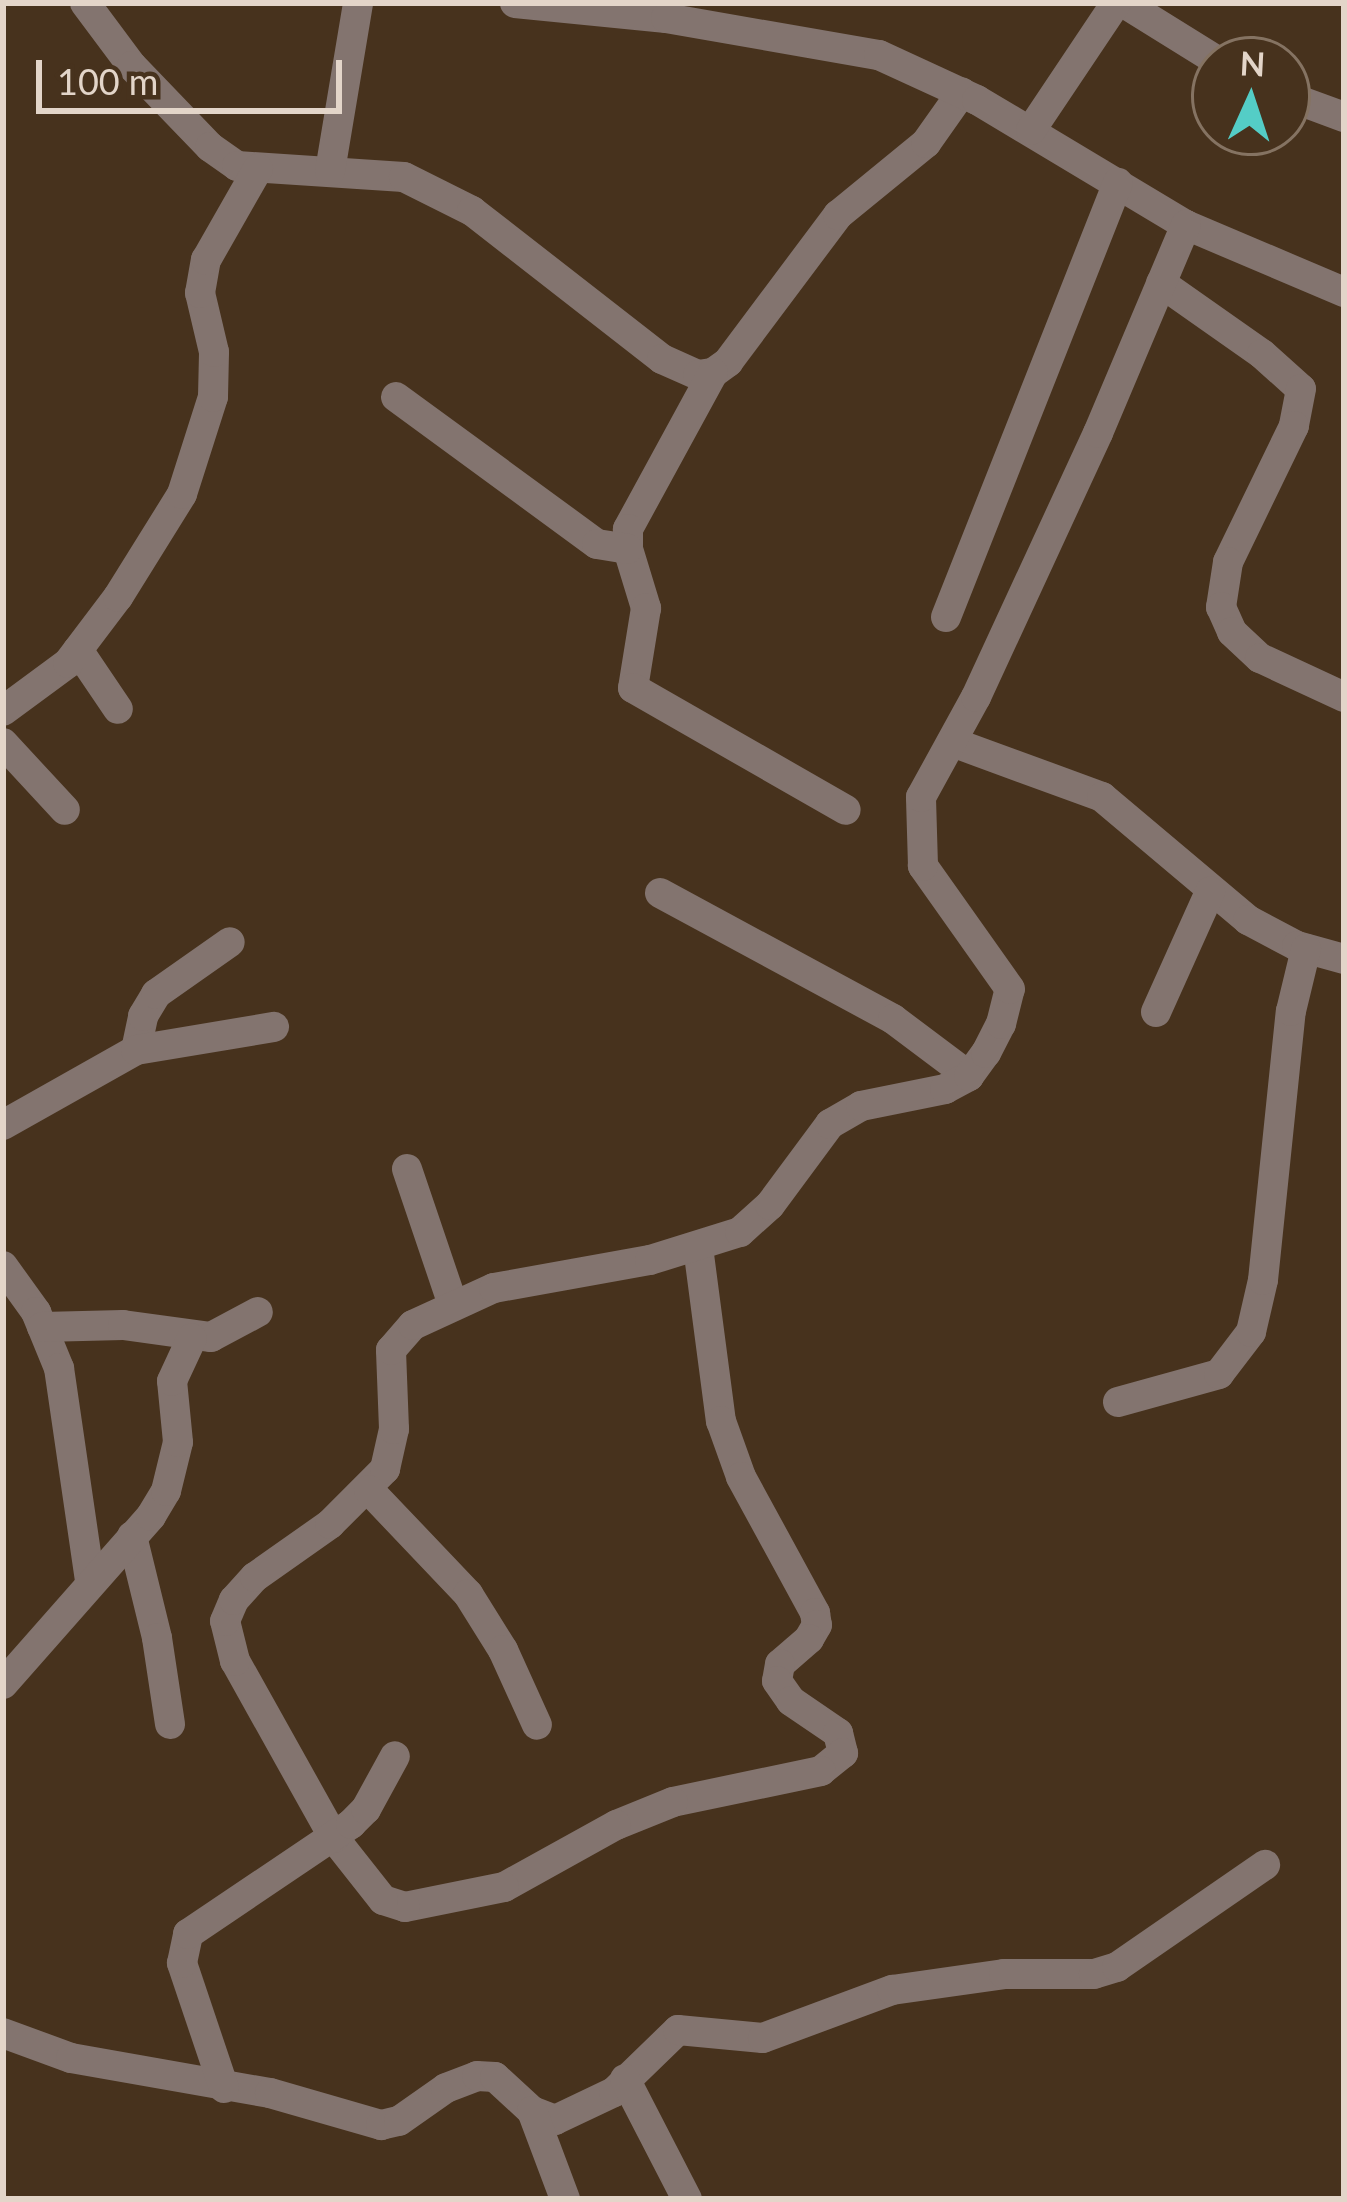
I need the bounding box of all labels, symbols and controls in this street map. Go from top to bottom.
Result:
scale bar [42,36,348,110]
north arrow [1191,36,1311,156]
text: N [1239,42,1266,84]
text: 100 m [57,59,158,103]

